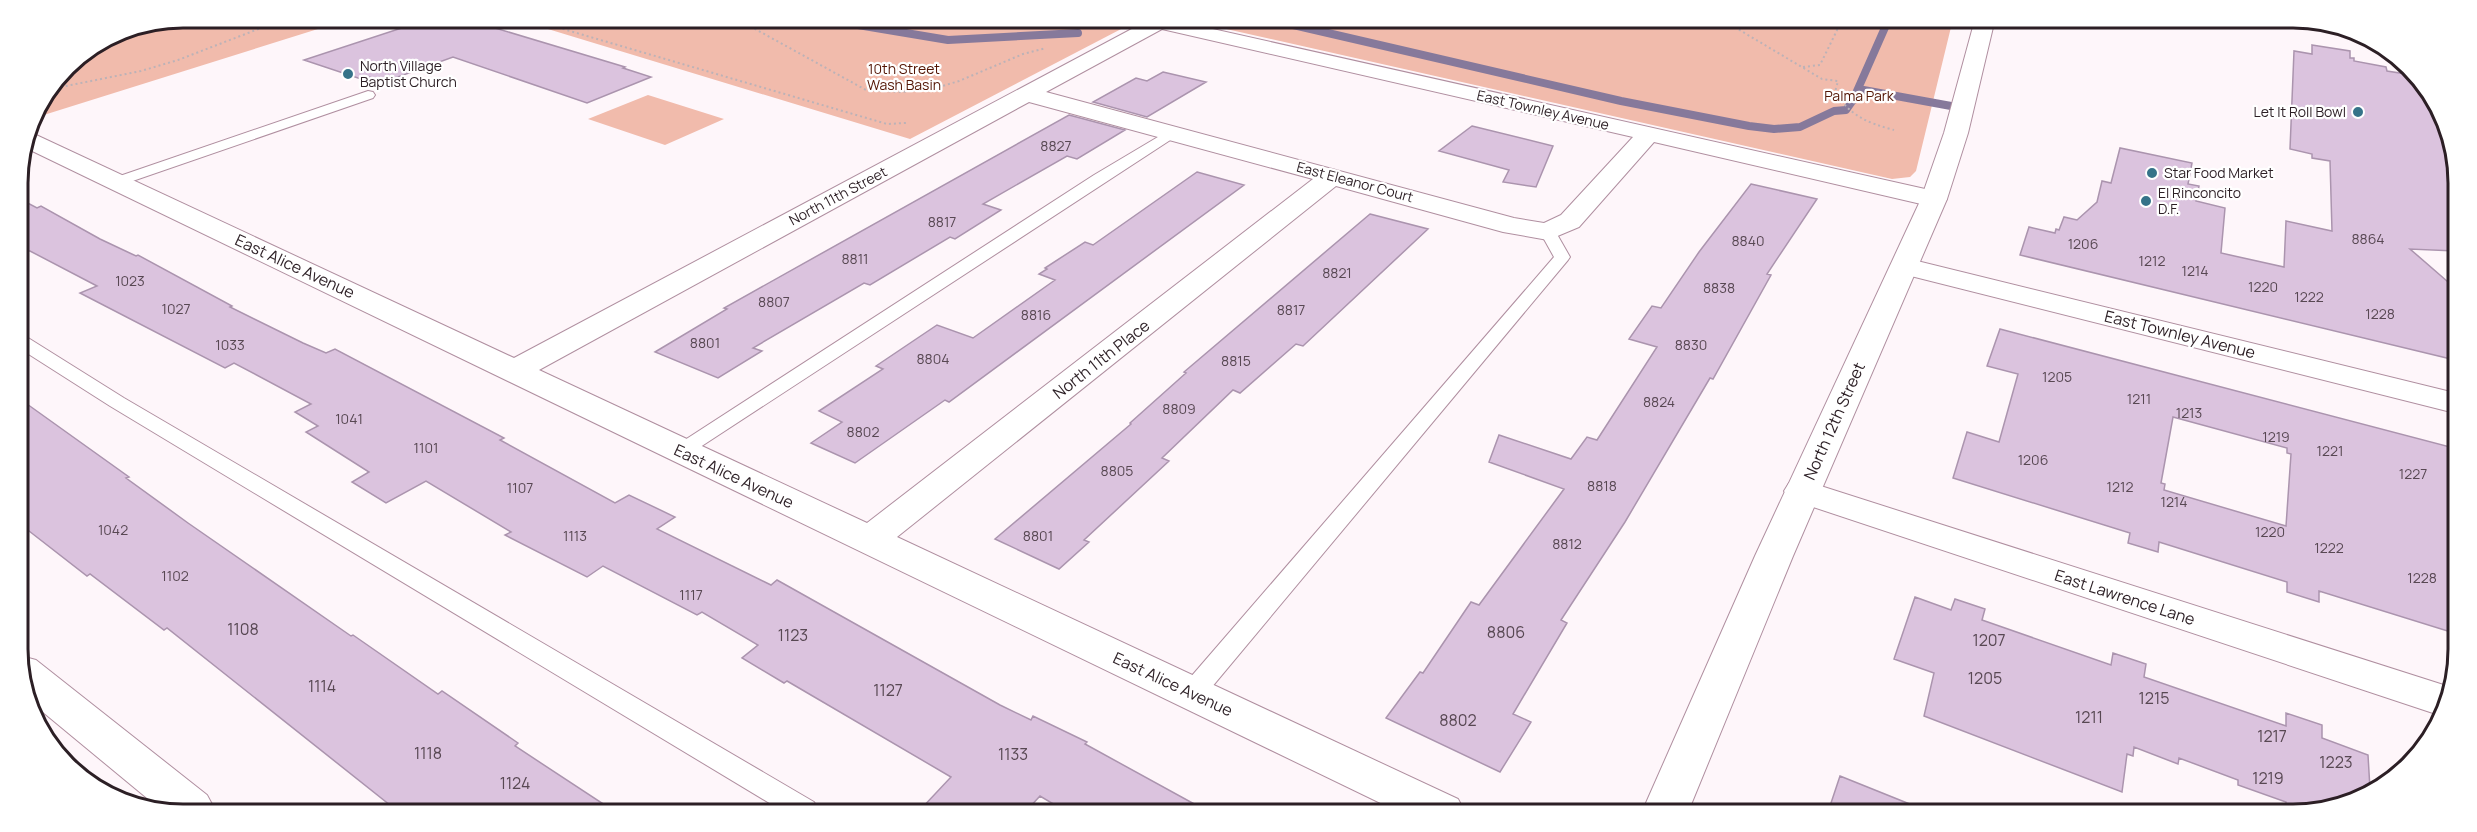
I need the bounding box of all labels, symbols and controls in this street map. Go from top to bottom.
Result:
place label: North Village Baptist Church [360,56,457,91]
park label: 10th Street Wash Basin [867,59,941,94]
marker: North Village Baptist Church [341,67,355,81]
street label: East Townley Avenue [1475,85,1611,134]
park label: Palma Park [1824,86,1895,105]
place label: Let It Roll Bowl [2254,102,2346,121]
marker: Let It Roll Bowl [2351,105,2365,119]
house number: 8827 [1040,136,1072,155]
street label: East Eleanor Court [1295,157,1416,206]
street label: North 11th Street [785,162,890,229]
place label: Star Food Market [2164,163,2274,182]
marker: Star Food Market [2145,166,2159,180]
place label: El Rinconcito D.F. [2158,183,2241,218]
marker: El Rinconcito D.F. [2139,194,2153,208]
house number: 8817 [928,212,956,231]
street label: East Alice Avenue [232,229,358,303]
house number: 8864 [2351,229,2385,248]
house number: 8840 [1731,231,1765,250]
house number: 1206 [2068,234,2098,253]
house number: 8811 [841,249,869,268]
house number: 1212 [2139,251,2165,270]
house number: 1214 [2181,261,2209,280]
house number: 8821 [1322,263,1352,282]
house number: 1023 [115,271,145,290]
house number: 1220 [2248,277,2278,296]
house number: 8838 [1703,278,1735,297]
house number: 1222 [2294,287,2324,306]
house number: 8807 [758,292,790,311]
house number: 1027 [161,299,191,318]
house number: 8817 [1277,300,1305,319]
house number: 1228 [2365,304,2395,323]
house number: 8816 [1021,305,1051,324]
street label: East Townley Avenue [2102,305,2258,363]
street label: North 11th Place [1048,314,1154,404]
house number: 8801 [690,333,720,352]
house number: 1033 [215,335,245,354]
house number: 8830 [1675,335,1707,354]
house number: 8804 [916,349,950,368]
house number: 8815 [1221,351,1251,370]
street label: North 12th Street [1798,359,1870,483]
house number: 1205 [2042,367,2072,386]
house number: 1211 [2127,389,2151,408]
house number: 8824 [1643,392,1675,411]
house number: 8809 [1162,399,1196,418]
house number: 1213 [2176,403,2202,422]
house number: 1041 [335,409,363,428]
house number: 8802 [847,422,879,441]
house number: 1219 [2262,427,2290,446]
house number: 1101 [414,438,438,457]
street label: East Alice Avenue [671,439,797,513]
house number: 1221 [2317,441,2343,460]
house number: 1206 [2018,450,2048,469]
house number: 8805 [1101,461,1133,480]
house number: 1227 [2399,464,2427,483]
house number: 8818 [1587,476,1617,495]
house number: 1212 [2107,477,2133,496]
house number: 1107 [507,478,533,497]
house number: 1214 [2160,492,2188,511]
house number: 1042 [98,520,128,539]
house number: 1220 [2255,522,2285,541]
house number: 1113 [563,526,587,545]
house number: 8801 [1023,526,1053,545]
house number: 8812 [1552,534,1582,553]
house number: 1222 [2314,538,2344,557]
street label: East Lawrence Lane [2052,564,2198,630]
house number: 1102 [161,566,189,585]
house number: 1228 [2407,568,2437,587]
house number: 1117 [679,585,703,604]
house number: 1108 [227,618,259,640]
house number: 8806 [1487,621,1525,643]
house number: 1123 [778,624,808,646]
house number: 1207 [1972,629,2006,651]
street label: East Alice Avenue [1110,647,1236,721]
house number: 1205 [1968,667,2002,689]
house number: 1114 [308,675,336,697]
house number: 1127 [873,679,903,701]
house number: 1215 [2139,687,2169,709]
house number: 1211 [2075,706,2103,728]
house number: 8802 [1439,709,1477,731]
house number: 1217 [2257,725,2287,747]
house number: 1118 [414,742,442,764]
house number: 1133 [998,743,1028,765]
house number: 1223 [2319,751,2353,773]
house number: 1219 [2252,767,2284,789]
house number: 1124 [500,772,530,794]

